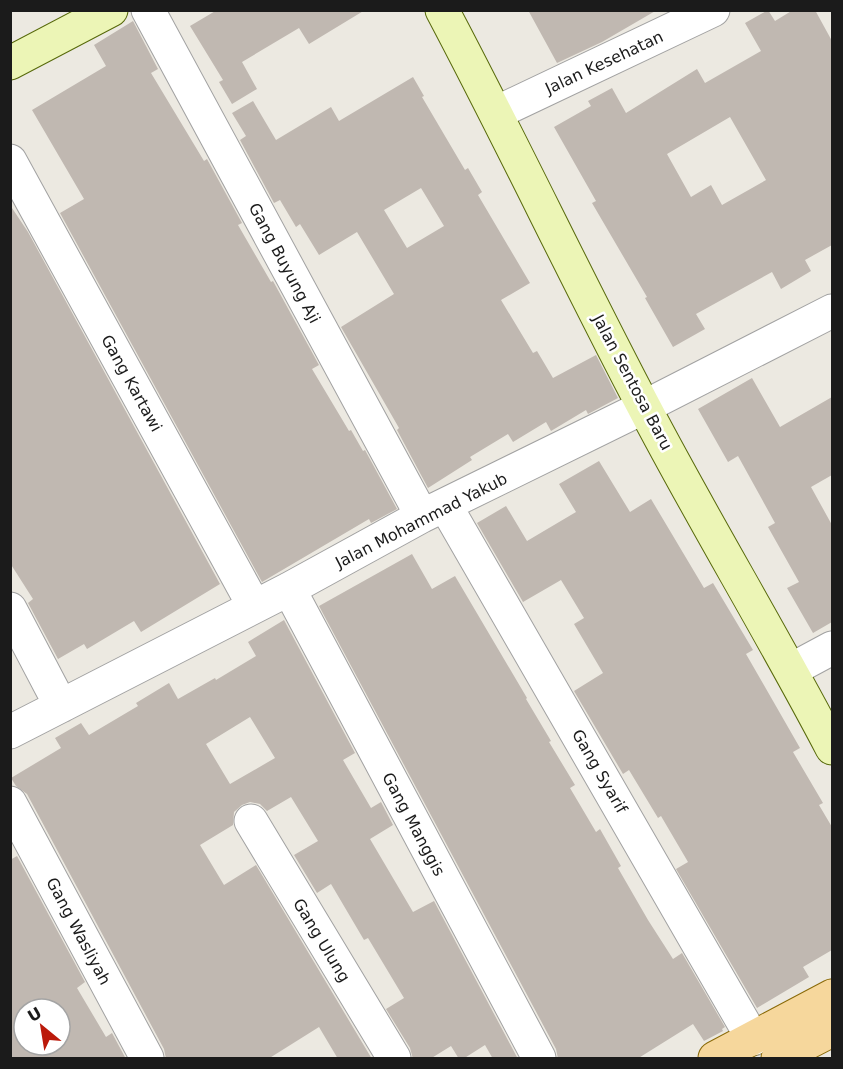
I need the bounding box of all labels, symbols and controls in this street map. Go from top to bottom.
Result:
street label: Jalan Kesehatan [541,27,666,99]
street label: Gang Buyung Aji [245,200,324,327]
street label: Jalan Sentosa Baru [588,310,676,453]
street label: Gang Kartawi [97,331,166,435]
street label: Jalan Mohammad Yakub [331,469,510,573]
street label: Gang Syarif [568,726,631,817]
street label: Gang Manggis [378,769,449,879]
street label: Gang Wasliyah [42,874,115,988]
street label: Gang Ulung [289,895,354,986]
north arrow [12,997,72,1057]
text: U [24,1003,45,1026]

